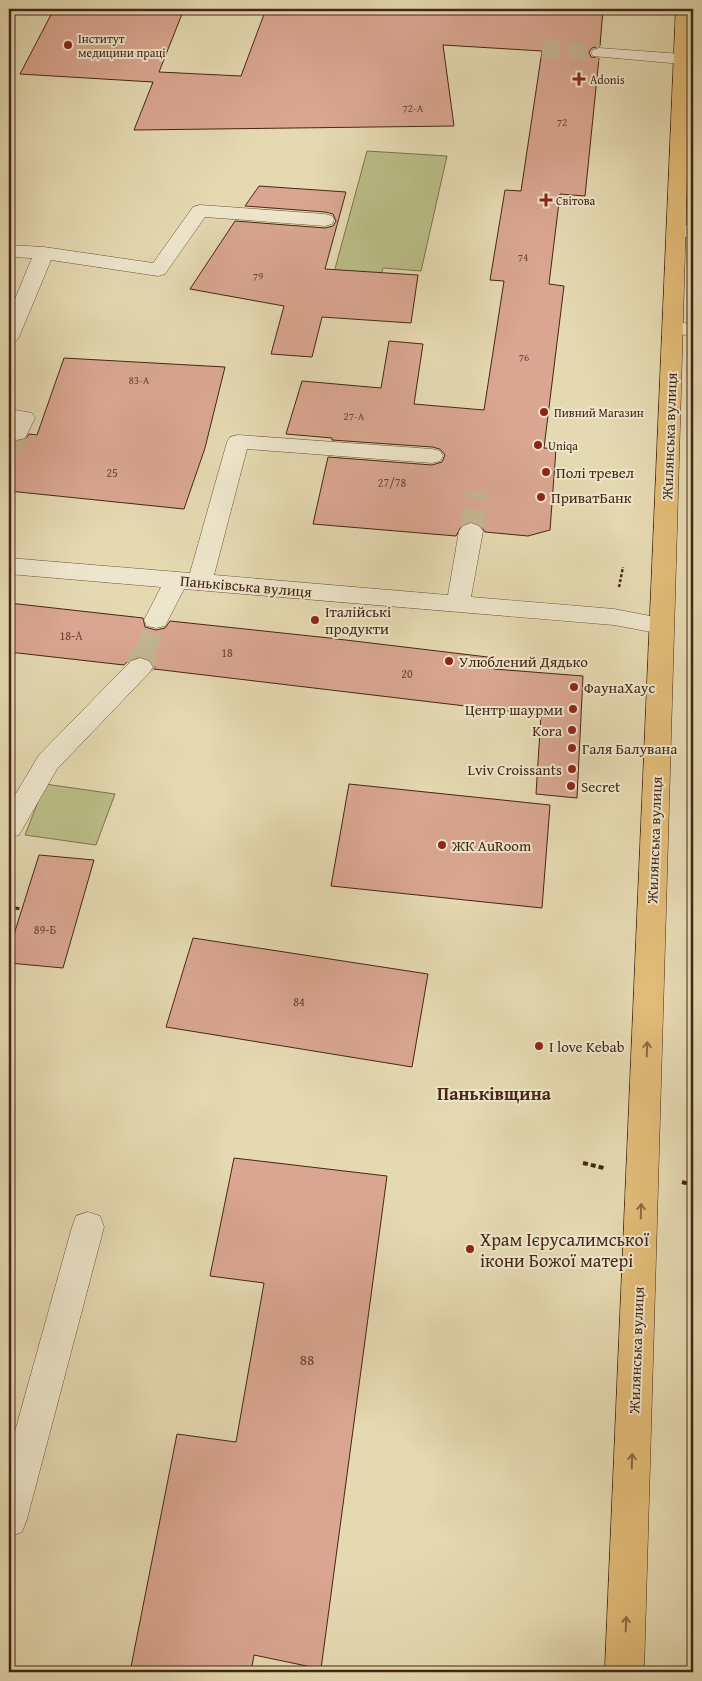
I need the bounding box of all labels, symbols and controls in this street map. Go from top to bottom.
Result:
place label: Інститут медицини праці [78,30,166,61]
marker: Інститут медицини праці [62,39,74,51]
place label: Adonis [590,71,625,88]
marker: Adonis [572,72,586,86]
house number: 72-А [402,100,424,116]
house number: 72 [557,114,567,130]
place label: Світова [556,192,596,209]
marker: Світова [540,194,552,206]
house number: 74 [518,249,528,265]
house number: 79 [253,268,263,284]
house number: 76 [519,349,529,365]
house number: 83-А [128,372,150,388]
street label: Жилянська вулиця [656,372,682,501]
place label: Пивний Магазин [554,404,644,421]
marker: Пивний Магазин [538,406,550,418]
house number: 27-А [343,408,365,424]
place label: Uniqa [548,437,578,454]
marker: Uniqa [532,439,544,451]
place label: Полі тревел [556,462,634,483]
house number: 25 [106,464,118,481]
marker: Полі тревел [540,466,552,478]
house number: 27/78 [378,474,407,491]
place label: ПриватБанк [551,487,632,508]
marker: ПриватБанк [535,491,547,503]
street label: Паньківська вулиця [179,570,313,602]
place label: Італійські продукти [325,601,391,639]
marker: Італійські продукти [309,614,321,626]
house number: 18-А [60,627,83,644]
house number: 18 [221,644,233,661]
place label: Улюблений Дядько [459,651,588,672]
marker: Улюблений Дядько [443,655,455,667]
house number: 20 [401,665,413,682]
place label: ФаунаХаус [584,677,655,698]
marker: ФаунаХаус [568,681,580,693]
place label: Центр шаурми [465,699,563,720]
marker: Центр шаурми [567,703,579,715]
place label: Kora [532,720,562,741]
marker: Kora [566,724,578,736]
place label: Галя Балувана [582,738,678,759]
marker: Галя Балувана [566,742,578,754]
place label: Lviv Croissants [468,759,562,780]
marker: Lviv Croissants [566,763,578,775]
place label: Secret [581,776,621,797]
street label: Жилянська вулиця [641,776,667,905]
marker: Secret [565,780,577,792]
place label: ЖК AuRoom [451,835,532,856]
marker: ЖК AuRoom [436,839,448,851]
house number: 89-Б [34,921,56,938]
house number: 84 [293,993,305,1010]
place label: I love Kebab [549,1036,625,1057]
marker: I love Kebab [533,1040,545,1052]
one-way arrow [642,1041,651,1057]
district label: Паньківщина [437,1080,552,1107]
one-way arrow [636,1204,645,1220]
place label: Храм Ієрусалимської ікони Божої матері [480,1226,650,1274]
marker: Храм Ієрусалимської ікони Божої матері [464,1243,476,1255]
street label: Жилянська вулиця [623,1286,649,1415]
house number: 88 [300,1349,314,1370]
one-way arrow [627,1453,636,1469]
one-way arrow [621,1616,631,1632]

